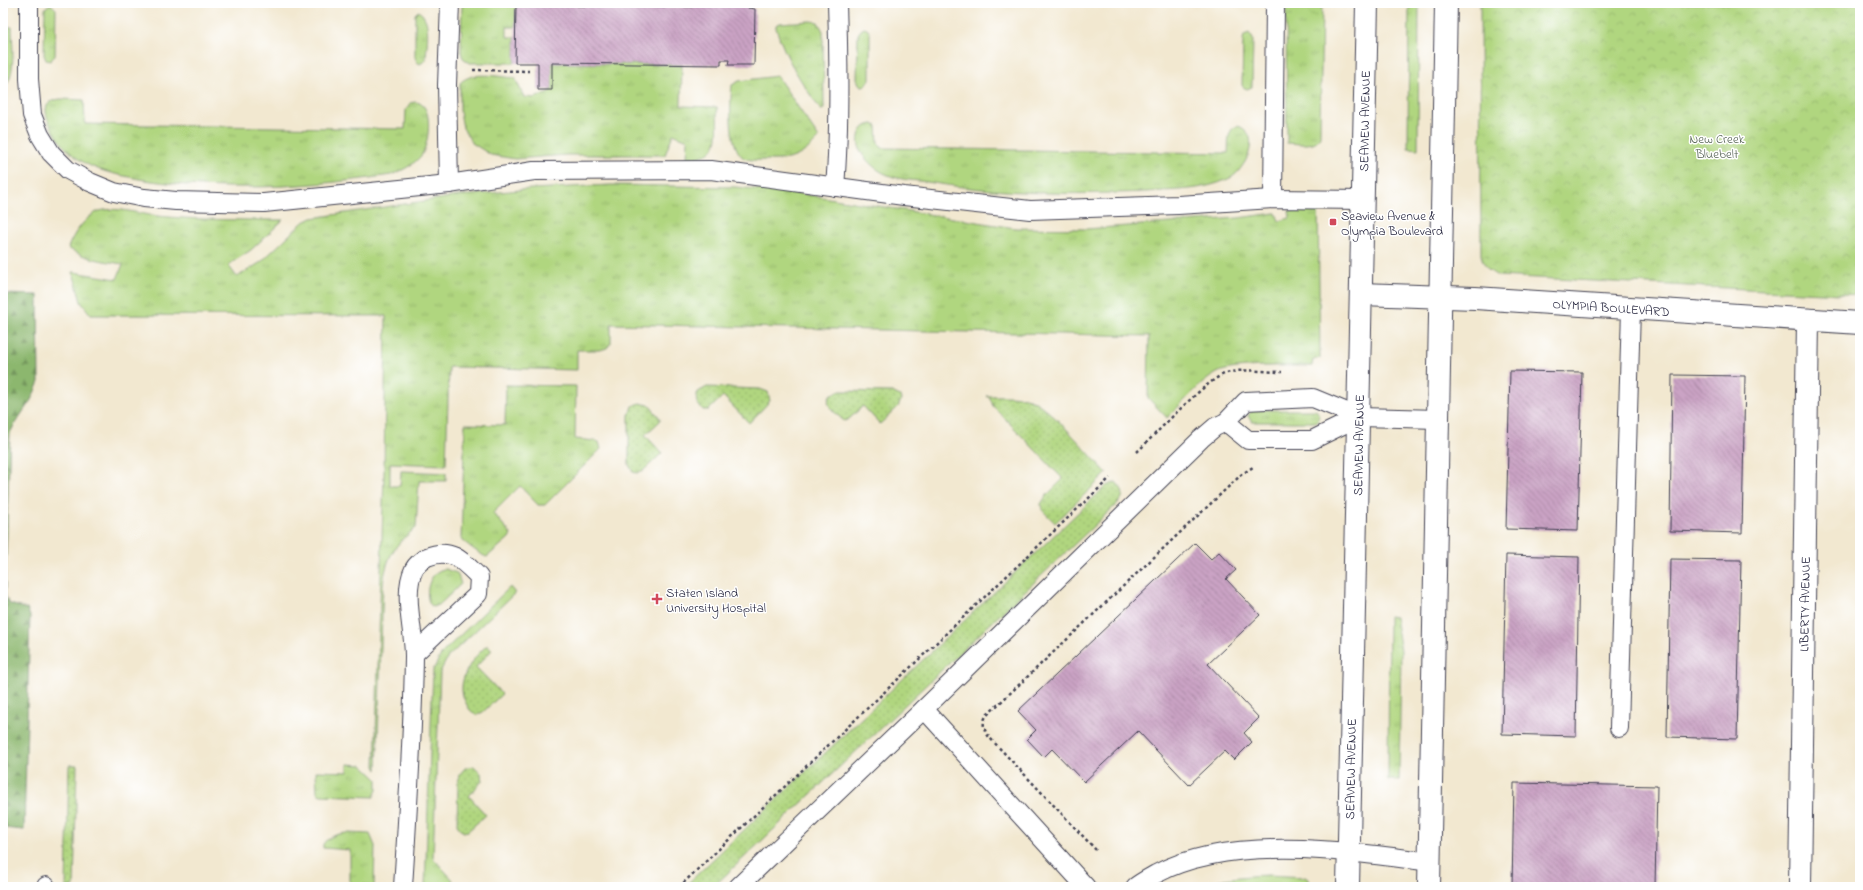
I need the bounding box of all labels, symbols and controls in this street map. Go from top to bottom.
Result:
street label: SEAVIEW AVENUE [1355,70,1376,172]
park label: New Creek Bluebelt [1690,130,1745,164]
place label: Seaview Avenue & Olympia Boulevard [1341,207,1444,242]
marker: Seaview Avenue & Olympia Boulevard [1328,217,1338,227]
street label: OLYMPIA BOULEVARD [1552,295,1670,322]
street label: SEAVIEW AVENUE [1349,394,1370,496]
street label: LIBERTY AVENUE [1795,556,1816,652]
place label: Staten Island University Hospital [666,584,766,619]
marker: Staten Island University Hospital [651,593,663,605]
street label: SEAVIEW AVENUE [1341,718,1362,820]

